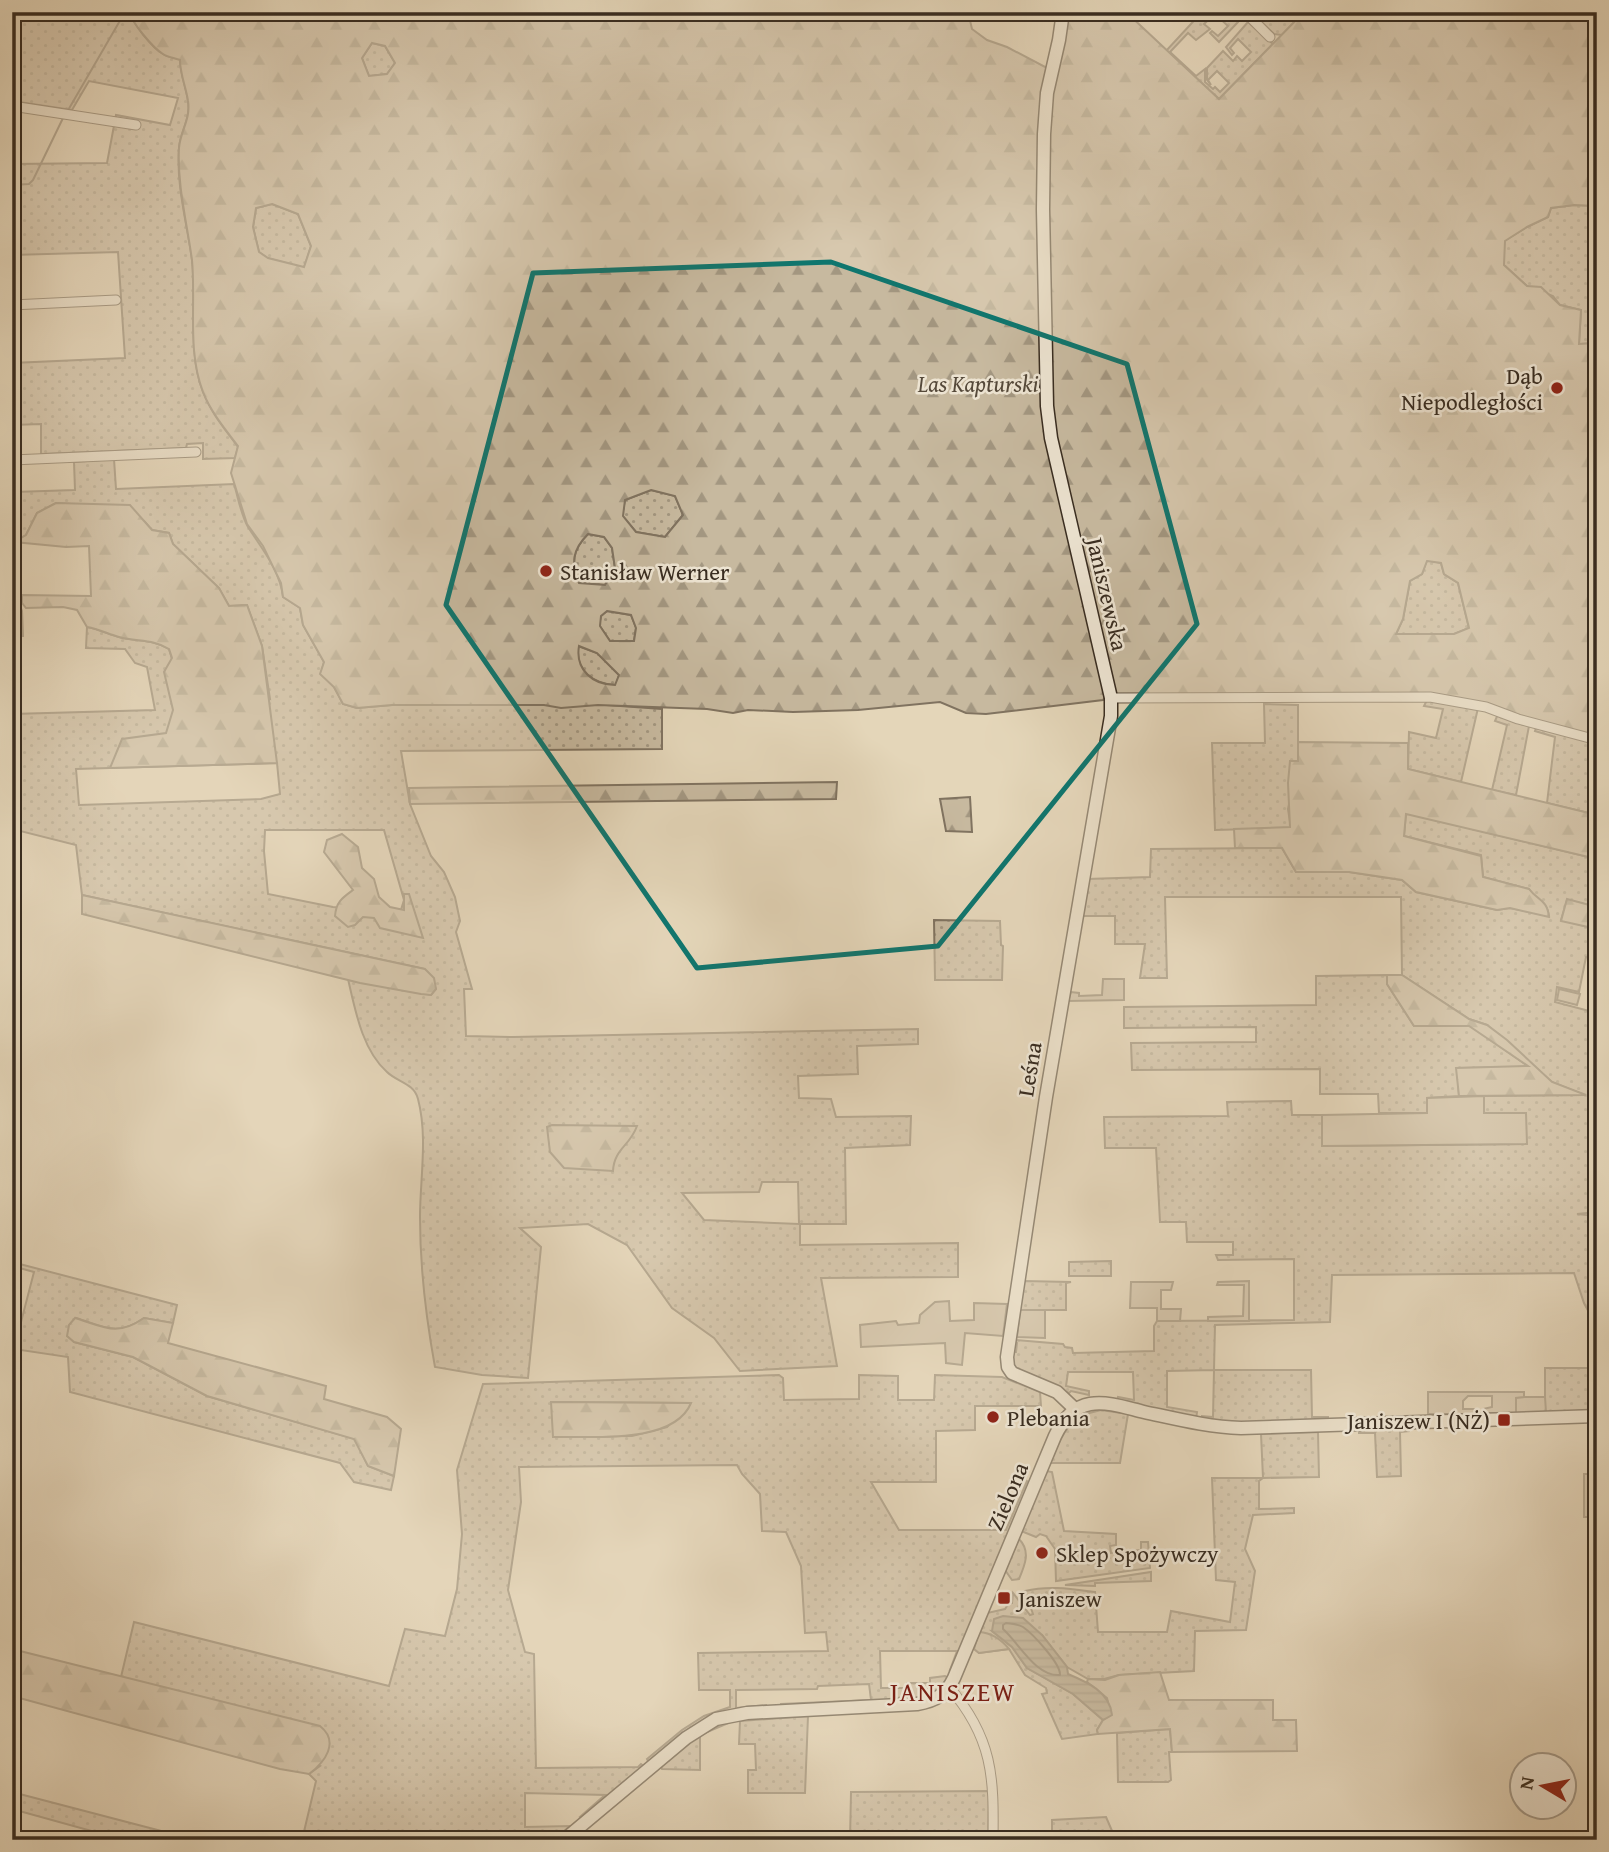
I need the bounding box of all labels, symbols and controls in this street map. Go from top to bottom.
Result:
place label: Dąb Niepodległości [1401,359,1543,418]
park label: Las Kapturski [917,367,1038,400]
marker: Dąb Niepodległości [1549,380,1565,396]
street label: Janiszewska [1078,531,1137,654]
place label: Stanisław Werner [560,555,730,588]
marker: Stanisław Werner [538,563,554,579]
street label: Leśna [1008,1039,1050,1099]
place label: Plebania [1007,1401,1090,1434]
place label: Janiszew I (NŻ) [1344,1404,1490,1437]
marker: Plebania [985,1409,1001,1425]
marker: Janiszew I (NŻ) [1496,1412,1512,1428]
street label: Zielona [978,1457,1036,1535]
place label: Sklep Spożywczy [1056,1537,1219,1570]
marker: Sklep Spożywczy [1034,1545,1050,1561]
place label: Janiszew [1015,1582,1102,1615]
marker: Janiszew [996,1590,1012,1606]
district label: JANISZEW [887,1672,1016,1711]
north arrow [1508,1750,1578,1820]
text: N [1511,1774,1541,1792]

